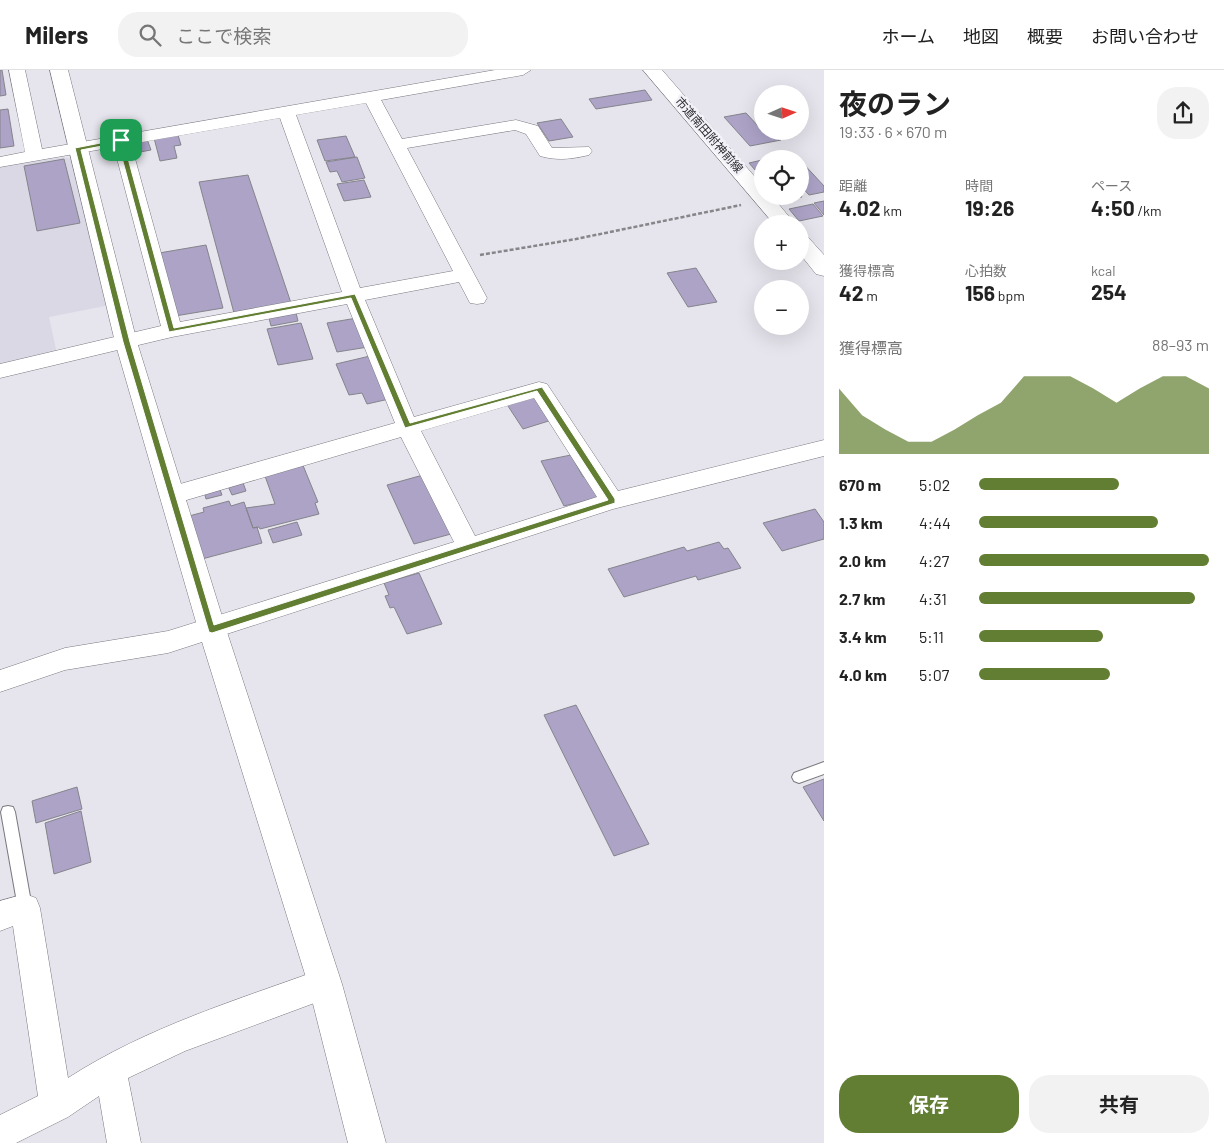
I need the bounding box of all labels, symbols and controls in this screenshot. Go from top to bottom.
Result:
search box [118,12,468,57]
text: Milers [25,20,88,49]
icon: search [136,21,164,49]
text: ここで検索 [176,24,271,47]
text: ホーム [882,25,935,47]
text: 地図 [963,25,999,47]
text: 概要 [1027,25,1063,47]
text: お問い合わせ [1091,25,1199,47]
north arrow [754,85,809,140]
map controls [754,85,809,335]
text: 夜のラン [839,86,951,120]
button: share [1157,87,1209,139]
street label: 市道南田附神前線 [673,94,747,175]
pin [100,119,142,161]
text: 19:33 · 6 × 670 m [839,122,947,141]
icon: arrive [107,126,135,154]
button: locate [754,150,809,205]
text: 距離 [839,177,867,194]
text: 時間 [965,177,993,194]
text: ペース [1091,177,1132,194]
text: 4.02 [839,195,881,220]
text: 19:26 [965,195,1014,220]
text: 4:50 [1091,195,1135,220]
text: km [881,202,902,219]
text: /km [1135,202,1162,219]
button: + [754,215,809,270]
text: 獲得標高 [839,262,895,279]
text: 心拍数 [965,262,1007,279]
text: kcal [1091,262,1115,279]
text: 254 [1091,279,1127,304]
button: − [754,280,809,335]
text: 42 [839,280,863,305]
text: 156 [965,280,995,305]
text: m [863,287,878,304]
text: bpm [995,287,1025,304]
text: 88–93 m [1152,335,1209,354]
text: 獲得標高 [839,338,903,357]
text: 670 m [839,475,881,494]
text: 5:02 [919,475,950,494]
text: 1.3 km [839,513,883,532]
text: 4:44 [919,513,951,532]
text: 2.0 km [839,551,886,570]
text: 4:27 [919,551,949,570]
text: 2.7 km [839,589,885,608]
text: 4:31 [919,589,947,608]
text: 3.4 km [839,627,887,646]
text: 5:11 [919,627,944,646]
text: 4.0 km [839,665,887,684]
text: 5:07 [919,665,949,684]
button: 保存 [839,1075,1019,1133]
button: 共有 [1029,1075,1209,1133]

